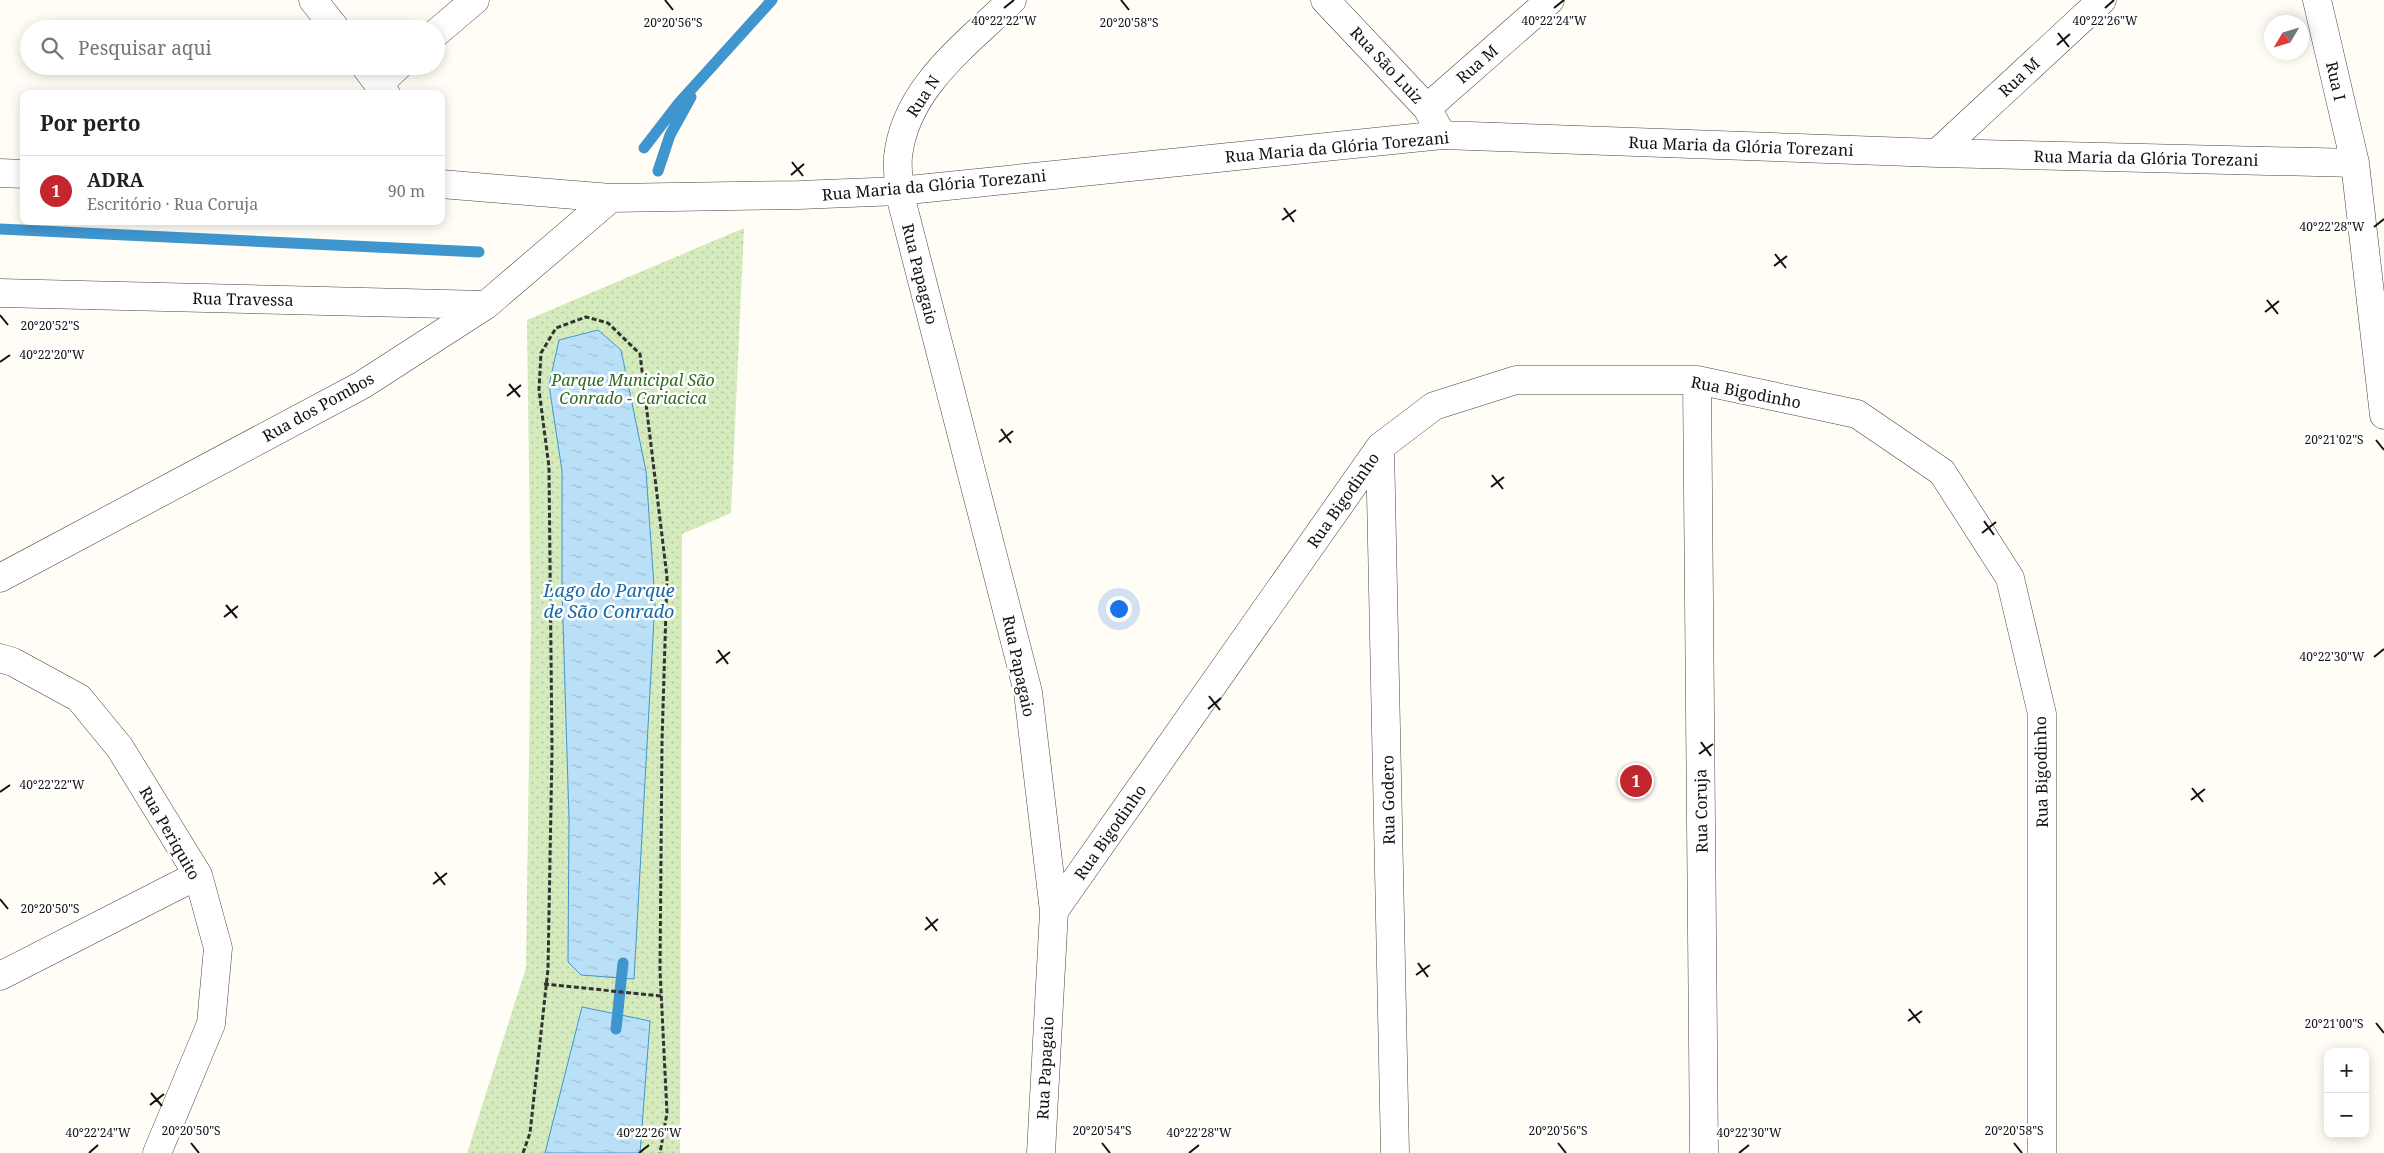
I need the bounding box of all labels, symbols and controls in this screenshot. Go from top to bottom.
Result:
text: 40°22'22"W [971,12,1037,29]
text: 40°22'24"W [1521,12,1587,29]
text: 40°22'26"W [2072,12,2138,29]
text: 20°20'56"S [643,14,703,31]
text: 20°20'58"S [1099,14,1159,31]
north arrow [2264,15,2309,60]
search box [20,20,445,75]
street label: Rua São Luiz [1345,22,1429,108]
icon: search [38,34,66,62]
text: Pesquisar aqui [78,35,212,61]
street label: Rua M [1451,40,1503,88]
street label: Rua M [1994,52,2044,102]
street label: Rua I [2321,59,2351,103]
street label: Rua N [901,71,945,121]
text: Por perto [40,109,141,137]
street label: Rua Maria da Glória Torezani [1224,126,1450,168]
street label: Rua Maria da Glória Torezani [1628,131,1854,161]
street label: Rua Maria da Glória Torezani [2033,145,2259,171]
street label: Rua Maria da Glória Torezani [821,164,1047,206]
text: ADRA [87,167,144,193]
text: 1 [51,180,61,202]
text: 90 m [388,180,425,202]
text: Escritório · Rua Coruja [87,193,258,215]
text: 40°22'28"W [2299,218,2365,235]
street label: Rua Papagaio [897,221,943,327]
street label: Rua Travessa [192,287,294,311]
text: 20°20'52"S [20,317,80,334]
text: 40°22'20"W [19,346,85,363]
street label: Rua dos Pombos [258,367,378,447]
park label: Parque Municipal São Conrado - Cariacica [550,369,715,409]
street label: Rua Bigodinho [1689,371,1803,413]
text: 20°21'02"S [2304,431,2364,448]
street label: Rua Bigodinho [1302,448,1384,552]
water label: Lago do Parque de São Conrado [542,578,675,623]
your location [1106,596,1132,622]
street label: Rua Papagaio [998,613,1040,719]
text: 40°22'30"W [2299,648,2365,665]
street label: Rua Bigodinho [2029,716,2053,828]
street label: Rua Godero [1376,755,1400,845]
pin: 1 [1620,762,1652,800]
street label: Rua Coruja [1689,769,1713,853]
text: 40°22'22"W [19,776,85,793]
street label: Rua Bigodinho [1069,780,1151,884]
street label: Rua Periquito [134,782,206,884]
text: 20°20'50"S [20,900,80,917]
text: 20°21'00"S [2304,1015,2364,1032]
street label: Rua Papagaio [1031,1016,1059,1120]
map controls [2324,1048,2369,1138]
button: + [2324,1048,2369,1093]
button: − [2324,1093,2369,1138]
text: 20°20'50"S [161,1122,221,1139]
text: 20°20'54"S [1072,1122,1132,1139]
text: 20°20'56"S [1528,1122,1588,1139]
text: 20°20'58"S [1984,1122,2044,1139]
text: 40°22'24"W [65,1124,131,1141]
text: 40°22'26"W [616,1124,682,1141]
text: 40°22'28"W [1166,1124,1232,1141]
text: 40°22'30"W [1716,1124,1782,1141]

